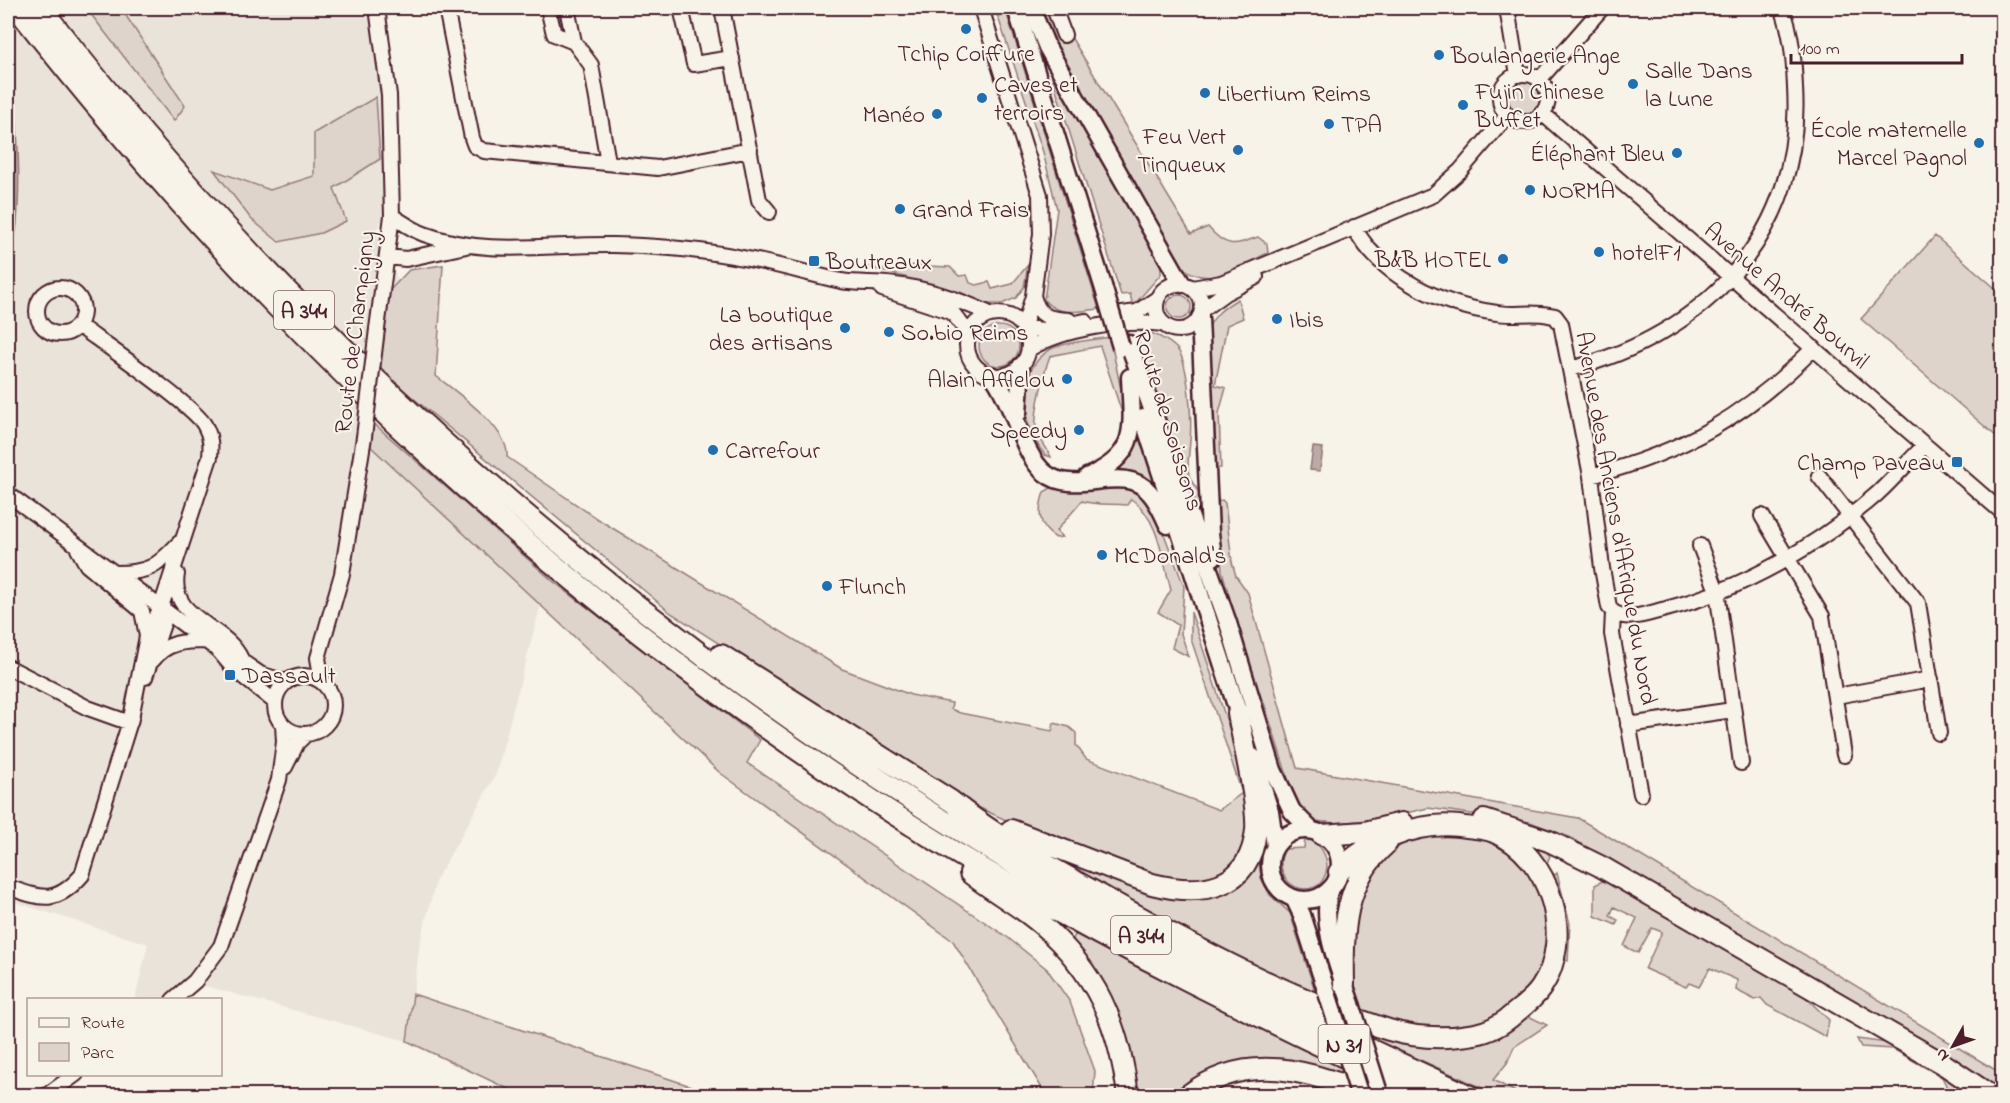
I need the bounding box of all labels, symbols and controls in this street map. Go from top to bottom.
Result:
marker: Tchip Coiffure [959,22,973,36]
scale bar [1791,27,1962,65]
text: 100 m [1800,37,1840,63]
place label: Tchip Coiffure [897,38,1035,73]
place label: Boulangerie Ange [1450,40,1621,75]
marker: Boulangerie Ange [1432,48,1446,62]
place label: Salle Dans la Lune [1645,55,1753,118]
place label: Caves et terroirs [994,69,1078,132]
place label: Fujin Chinese Buffet [1474,76,1604,139]
marker: Salle Dans la Lune [1626,77,1640,91]
place label: Libertium Reims [1217,78,1371,113]
marker: Libertium Reims [1198,86,1212,100]
marker: Caves et terroirs [975,91,989,105]
marker: Fujin Chinese Buffet [1456,98,1470,112]
place label: Manéo [862,99,925,134]
marker: Manéo [930,107,944,121]
place label: TPA [1341,109,1382,144]
place label: École maternelle Marcel Pagnol [1810,114,1967,177]
marker: TPA [1322,117,1336,131]
place label: Feu Vert Tinqueux [1137,121,1226,184]
marker: École maternelle Marcel Pagnol [1972,136,1986,150]
place label: Éléphant Bleu [1530,138,1665,173]
marker: Feu Vert Tinqueux [1231,143,1245,157]
marker: Éléphant Bleu [1670,146,1684,160]
place label: NORMA [1542,175,1615,210]
marker: NORMA [1523,183,1537,197]
place label: Grand Frais [912,194,1029,229]
marker: Grand Frais [893,202,907,216]
street label: Avenue André Bourvil [1695,215,1876,379]
street label: Route de Champigny [327,229,387,436]
place label: hotelF1 [1611,237,1681,272]
place label: B&B HOTEL [1374,244,1491,279]
marker: hotelF1 [1592,245,1606,259]
place label: Boutreaux [825,246,932,281]
marker: B&B HOTEL [1496,252,1510,266]
marker: Boutreaux [807,254,821,268]
road number: A 344 [274,291,334,329]
place label: La boutique des artisans [709,299,833,362]
place label: Ibis [1289,304,1324,339]
marker: Ibis [1270,312,1284,326]
place label: So.bio Reims [901,317,1028,352]
marker: La boutique des artisans [838,321,852,335]
marker: So.bio Reims [882,325,896,339]
street label: Route de Soissons [1122,326,1211,516]
street label: Avenue des Anciens d'Afrique du Nord [1564,329,1665,708]
place label: Alain Afflelou [927,364,1055,399]
marker: Alain Afflelou [1060,372,1074,386]
place label: Speedy [990,415,1067,451]
marker: Speedy [1072,423,1086,437]
place label: Carrefour [725,435,821,470]
marker: Carrefour [706,443,720,457]
place label: Champ Paveau [1797,447,1945,482]
marker: Champ Paveau [1950,455,1964,469]
place label: McDonald's [1114,540,1226,575]
marker: McDonald's [1095,548,1109,562]
place label: Flunch [838,571,906,606]
marker: Flunch [820,579,834,593]
place label: Dassault [241,660,336,695]
marker: Dassault [223,668,237,682]
road number: A 344 [1111,916,1171,954]
legend [27,998,222,1076]
text: Route [81,1011,126,1037]
north arrow [1923,1016,1983,1076]
road number: N 31 [1318,1025,1370,1063]
text: Parc [81,1041,114,1067]
text: N [1930,1042,1956,1066]

